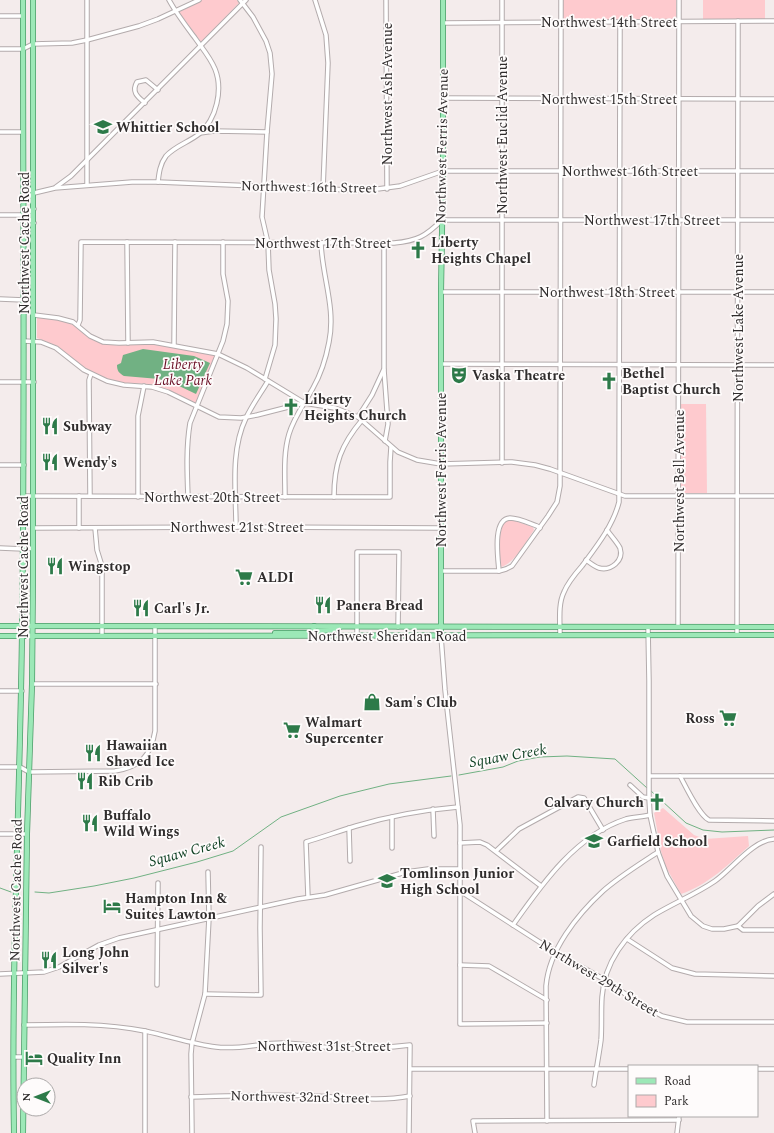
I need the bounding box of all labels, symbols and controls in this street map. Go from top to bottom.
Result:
street label: Northwest 14th Street [541,12,677,33]
street label: Northwest Ash Avenue [377,22,398,166]
street label: Northwest Euclid Avenue [492,55,513,214]
street label: Northwest Ferris Avenue [430,68,454,224]
street label: Northwest 15th Street [541,89,677,110]
school or university icon: Whittier School [93,117,113,137]
place label: Whittier School [116,117,220,138]
street label: Northwest 16th Street [562,161,698,182]
street label: Northwest Cache Road [14,172,35,314]
street label: Northwest 16th Street [241,175,377,199]
street label: Northwest 17th Street [584,210,720,231]
place label: Liberty Heights Chapel [431,232,532,269]
street label: Northwest 17th Street [255,233,391,254]
church icon: Liberty Heights Chapel [408,240,428,260]
street label: Northwest Lake Avenue [728,253,749,402]
street label: Northwest 18th Street [539,282,675,303]
park label: Liberty Lake Park [154,354,212,391]
place label: Bethel Baptist Church [622,363,721,400]
theatre icon: Vaska Theatre [449,365,469,385]
place label: Vaska Theatre [472,365,565,386]
church icon: Bethel Baptist Church [599,371,619,391]
place label: Liberty Heights Church [304,389,407,426]
street label: Northwest Ferris Avenue [431,392,452,548]
church icon: Liberty Heights Church [281,397,301,417]
street label: Northwest Bell Avenue [669,409,690,553]
restaurant icon: Subway [40,416,60,436]
place label: Subway [63,416,113,437]
restaurant icon: Wendy's [40,452,60,472]
place label: Wendy's [63,452,117,473]
street label: Northwest 20th Street [144,487,280,508]
street label: Northwest Cache Road [13,496,34,638]
street label: Northwest 21st Street [170,517,304,538]
restaurant icon: Wingstop [45,556,65,576]
place label: Wingstop [68,556,131,577]
supermarket icon: ALDI [234,567,254,587]
place label: ALDI [257,567,294,588]
restaurant icon: Panera Bread [313,595,333,615]
place label: Panera Bread [336,595,423,616]
restaurant icon: Carl's Jr. [131,598,151,618]
place label: Carl's Jr. [154,598,210,619]
street label: Northwest Sheridan Road [307,626,467,647]
shop icon: Sam's Club [362,692,382,712]
place label: Sam's Club [385,692,457,713]
place label: Ross [685,708,715,729]
supermarket icon: Ross [718,708,738,728]
place label: Walmart Supercenter [305,712,383,749]
supermarket icon: Walmart Supercenter [282,720,302,740]
place label: Hawaiian Shaved Ice [106,735,175,772]
water label: Squaw Creek [468,738,548,774]
restaurant icon: Hawaiian Shaved Ice [83,743,103,763]
restaurant icon: Rib Crib [75,771,95,791]
place label: Rib Crib [98,771,153,792]
place label: Calvary Church [544,792,644,813]
church icon: Calvary Church [647,792,667,812]
place label: Buffalo Wild Wings [103,805,180,842]
restaurant icon: Buffalo Wild Wings [80,813,100,833]
street label: Northwest Cache Road [4,818,28,962]
water label: Squaw Creek [146,831,228,873]
school or university icon: Garfield School [584,831,604,851]
place label: Garfield School [607,831,708,852]
place label: Tomlinson Junior High School [400,863,514,900]
school or university icon: Tomlinson Junior High School [377,871,397,891]
place label: Hampton Inn & Suites Lawton [125,888,227,925]
hotel icon: Hampton Inn & Suites Lawton [102,896,122,916]
street label: Northwest 29th Street [535,934,663,1022]
place label: Long John Silver's [62,942,130,979]
restaurant icon: Long John Silver's [39,950,59,970]
street label: Northwest 31st Street [257,1036,391,1057]
hotel icon: Quality Inn [24,1048,44,1068]
place label: Quality Inn [47,1048,122,1069]
legend [628,1065,758,1117]
text: Road [664,1072,691,1091]
north arrow [16,1077,56,1117]
street label: Northwest 32nd Street [230,1085,370,1109]
text: N [18,1092,35,1101]
text: Park [664,1092,689,1111]

